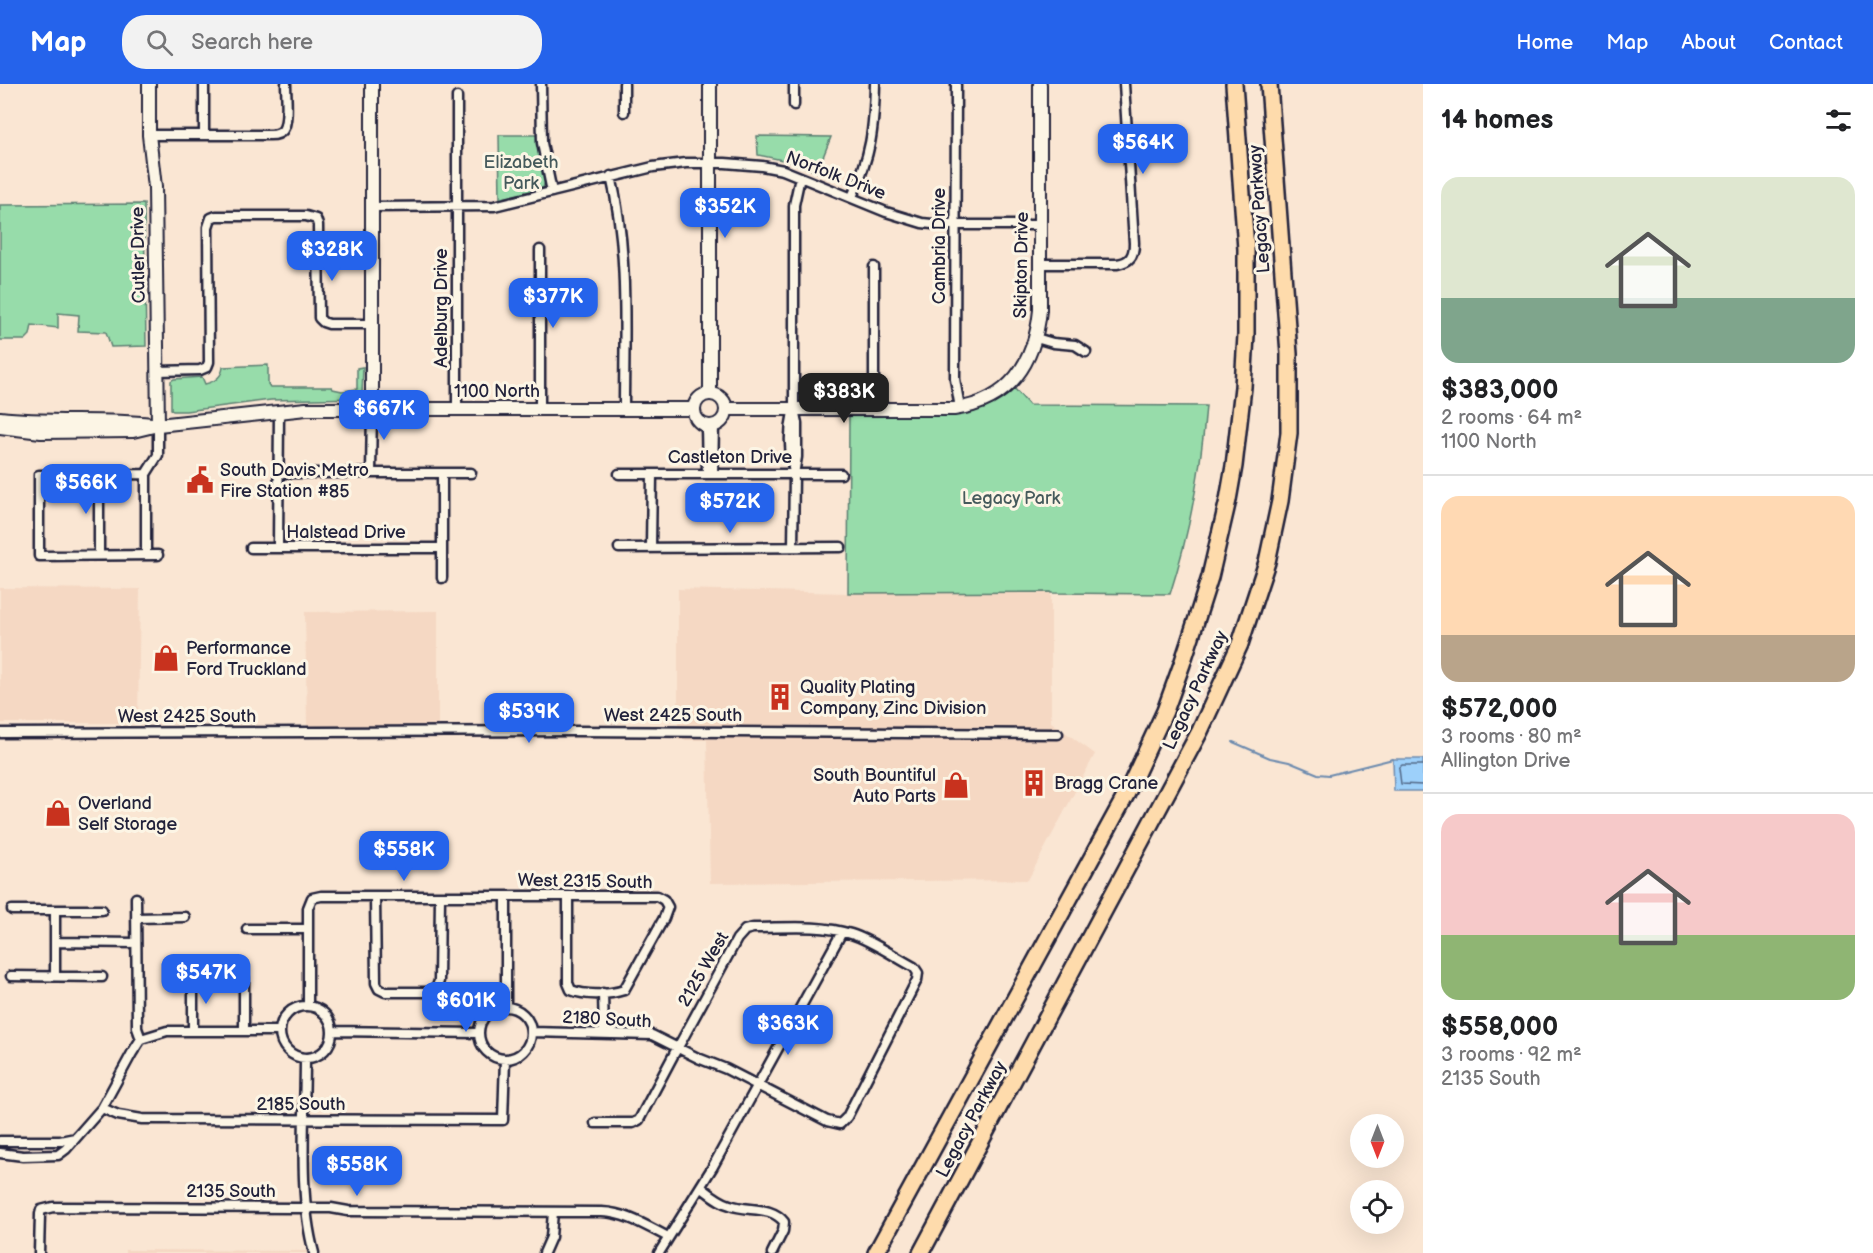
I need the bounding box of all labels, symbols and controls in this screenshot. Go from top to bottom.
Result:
search box [122,15,542,69]
text: Map [30,26,86,59]
icon: search [143,26,176,59]
text: Search here [191,29,313,56]
text: Home [1516,30,1573,55]
text: Map [1606,30,1648,55]
text: About [1681,30,1736,55]
text: Contact [1769,30,1843,55]
icon: filters [1822,104,1855,137]
text: 14 homes [1441,105,1553,136]
pin: $564K [1101,124,1185,175]
text: $564K [1112,131,1174,155]
street label: Legacy Parkway [1244,143,1274,274]
street label: Norfolk Drive [783,147,889,204]
park label: Elizabeth Park [484,152,559,194]
pin: $352K [683,188,767,239]
street label: Cambria Drive [929,188,950,304]
text: $352K [694,195,756,219]
street label: Cutler Drive [127,206,150,303]
street label: Skipton Drive [1010,211,1033,319]
icon: home [1594,216,1702,324]
pin: $328K [290,231,374,282]
text: $328K [301,238,363,262]
street label: Adelburg Drive [431,248,452,368]
pin: $377K [511,278,595,329]
text: $377K [523,285,583,309]
pin: $383K [802,373,886,424]
text: $383,000 [1441,375,1559,406]
text: $383K [813,380,875,404]
street label: 1100 North [454,381,540,402]
pin: $667K [342,390,426,441]
text: $667K [353,397,415,421]
text: 2 rooms · 64 m² [1441,406,1582,430]
text: 1100 North [1441,430,1536,454]
street label: Castleton Drive [668,447,793,468]
place label: South Davis Metro Fire Station #85 [220,460,369,502]
pin: $566K [44,464,128,515]
public building icon: South Davis Metro Fire Station #85 [185,465,215,495]
text: $566K [55,471,117,495]
pin: $572K [688,483,772,534]
park label: Legacy Park [962,488,1060,509]
text: $572K [699,490,761,514]
street label: Halstead Drive [286,522,406,543]
icon: home [1594,535,1702,643]
street label: Legacy Parkway [1159,627,1233,753]
place label: Performance Ford Truckland [186,638,307,680]
shop icon: Performance Ford Truckland [151,643,181,673]
place label: Quality Plating Company, Zinc Division [800,677,986,719]
building icon: Quality Plating Company, Zinc Division [765,682,795,712]
pin: $539K [487,693,571,744]
text: $572,000 [1441,694,1557,725]
text: $539K [498,700,560,724]
street label: West 2425 South [604,705,742,726]
street label: West 2425 South [118,706,256,727]
text: 3 rooms · 80 m² [1441,725,1582,749]
text: Allington Drive [1441,749,1570,773]
place label: South Bountiful Auto Parts [813,765,936,807]
building icon: Bragg Crane [1019,768,1049,798]
shop icon: South Bountiful Auto Parts [941,770,971,800]
place label: Bragg Crane [1054,773,1159,794]
place label: Overland Self Storage [78,793,177,835]
shop icon: Overland Self Storage [43,798,73,828]
pin: $558K [362,831,446,882]
text: $558K [373,838,435,862]
icon: home [1594,853,1702,961]
street label: West 2315 South [517,870,653,893]
street label: 2125 West [674,928,733,1010]
pin: $547K [164,954,248,1005]
text: $547K [175,961,237,985]
pin: $601K [424,982,508,1033]
text: $601K [436,989,496,1013]
pin: $363K [746,1005,830,1056]
street label: 2180 South [562,1007,652,1032]
text: $363K [757,1012,819,1036]
text: $558,000 [1441,1012,1558,1043]
text: 3 rooms · 92 m² [1441,1043,1582,1067]
street label: Legacy Parkway [932,1057,1011,1181]
text: 2135 South [1441,1067,1541,1091]
street label: 2185 South [256,1094,346,1115]
north arrow [1350,1114,1404,1168]
map controls [1350,1114,1404,1234]
pin: $558K [315,1146,399,1197]
text: $558K [326,1153,388,1177]
button: locate [1350,1180,1404,1234]
street label: 2135 South [186,1181,276,1202]

